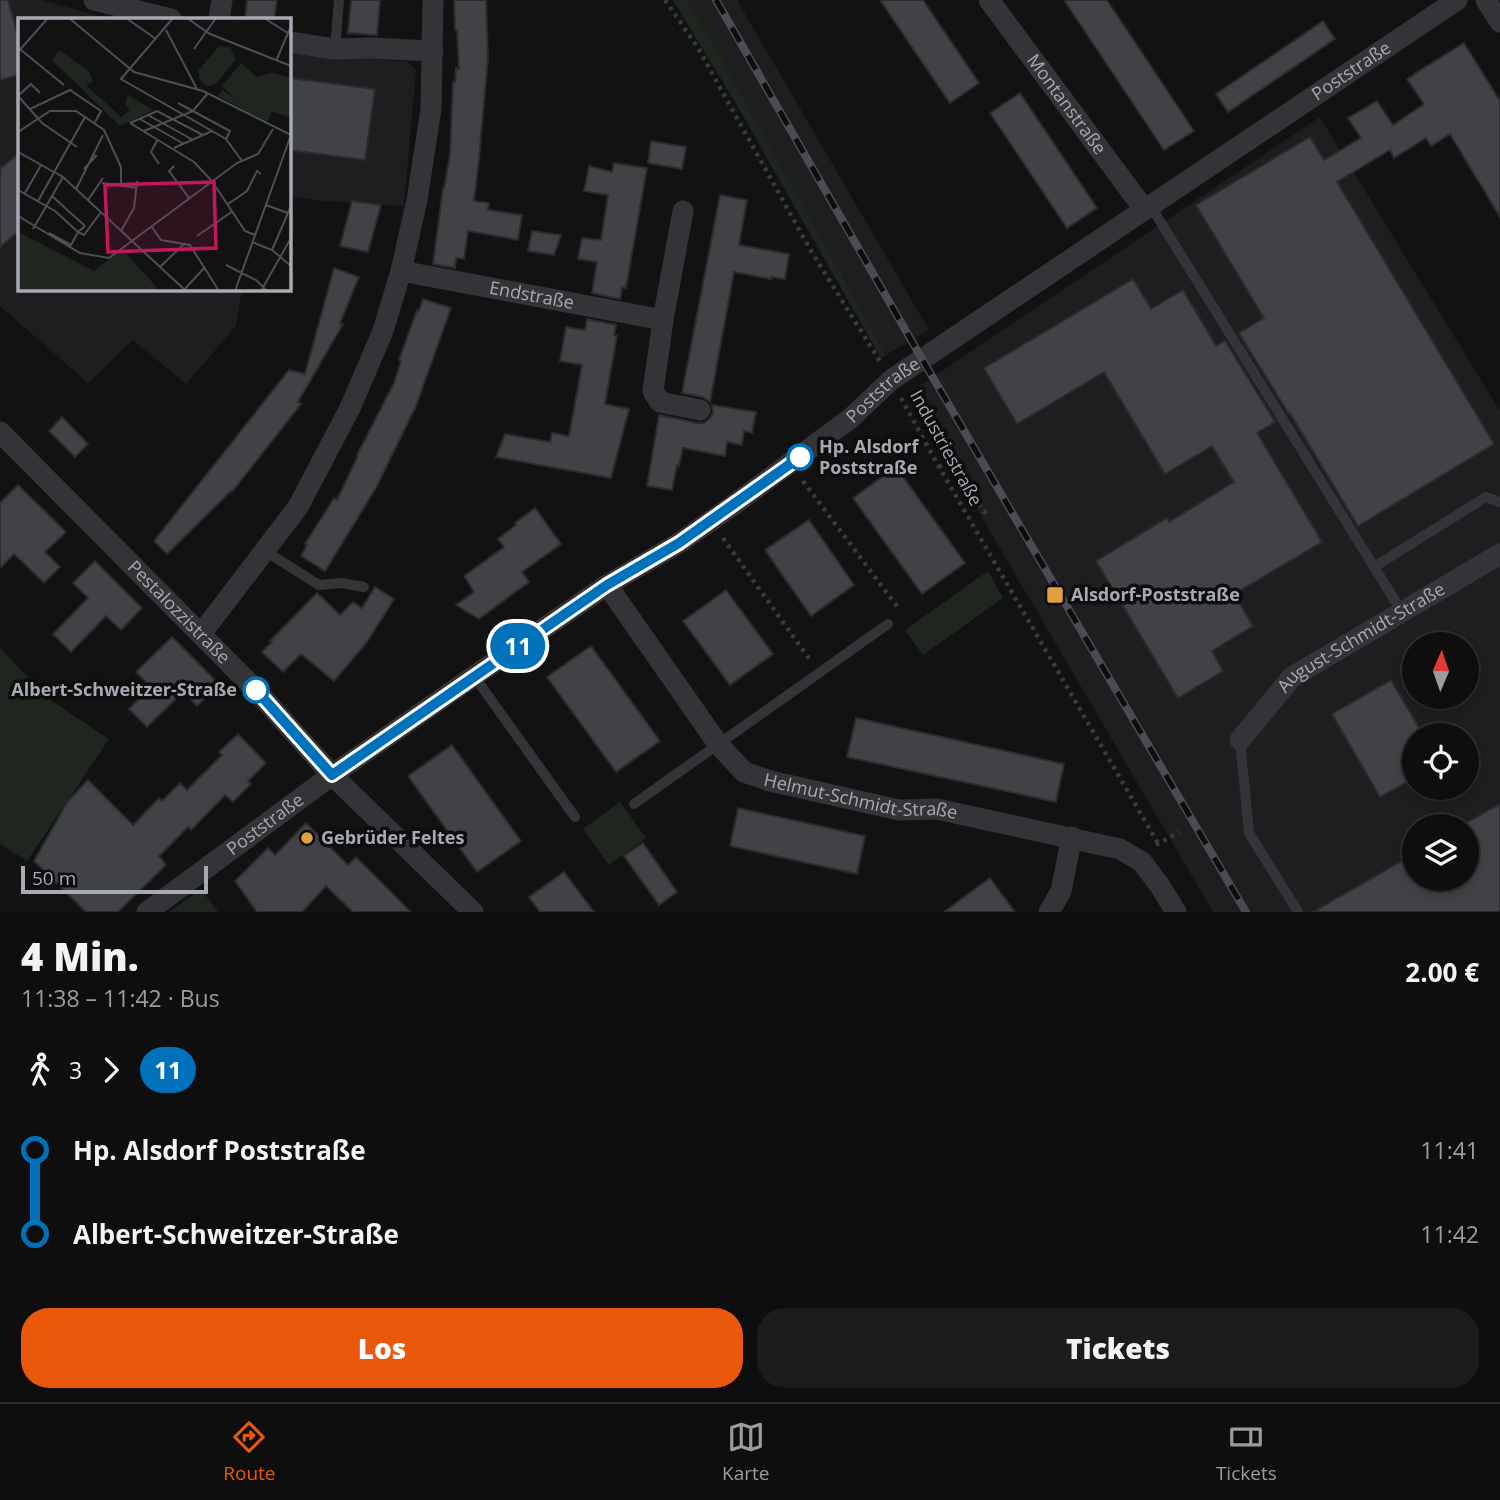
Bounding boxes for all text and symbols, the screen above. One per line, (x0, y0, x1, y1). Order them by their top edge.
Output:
inset map (18, 18, 290, 290)
street label: Poststraße (1307, 35, 1395, 105)
street label: Montanstraße (1022, 49, 1112, 159)
street label: Endstraße (488, 275, 576, 314)
street label: Poststraße (840, 351, 924, 428)
street label: Industriestraße (905, 385, 989, 510)
place label: Hp. Alsdorf Poststraße (819, 434, 920, 479)
marker: Hp. Alsdorf Poststraße (787, 444, 813, 470)
street label: Pestalozzistraße (123, 555, 236, 668)
street label: August-Schmidt-Straße (1271, 576, 1449, 697)
place label: Alsdorf-Poststraße (1071, 582, 1240, 606)
marker: Alsdorf-Poststraße (1045, 585, 1065, 605)
line badge: 11 (486, 623, 550, 669)
text: 11 (504, 629, 532, 662)
north arrow (1402, 632, 1479, 709)
map controls (1402, 632, 1479, 891)
place label: Albert-Schweitzer-Straße (11, 677, 237, 701)
marker: Albert-Schweitzer-Straße (243, 677, 269, 703)
button: locate (1402, 723, 1479, 800)
street label: Helmut-Schmidt-Straße (762, 767, 960, 824)
street label: Poststraße (221, 787, 308, 860)
button: layers (1402, 814, 1479, 891)
place label: Gebrüder Feltes (321, 825, 464, 849)
marker: Gebrüder Feltes (299, 830, 315, 846)
scale bar (21, 863, 208, 895)
text: 50 m (32, 865, 76, 891)
text: 4 Min. (21, 930, 139, 982)
text: 2.00 € (1405, 954, 1479, 990)
text: 11:38 – 11:42 · Bus (21, 982, 220, 1014)
icon: walk (21, 1051, 59, 1089)
icon: forward (92, 1051, 130, 1089)
text: 11 (154, 1053, 182, 1086)
text: 3 (69, 1054, 82, 1086)
text: Hp. Alsdorf Poststraße (73, 1132, 366, 1168)
text: 11:41 (1420, 1134, 1479, 1166)
text: Albert-Schweitzer-Straße (73, 1216, 399, 1252)
text: 11:42 (1420, 1218, 1479, 1250)
button: Los (21, 1308, 743, 1388)
button: Tickets (757, 1308, 1479, 1388)
tab: Route (223, 1418, 276, 1486)
tab: Karte (722, 1418, 769, 1486)
tab: Tickets (1216, 1418, 1277, 1486)

